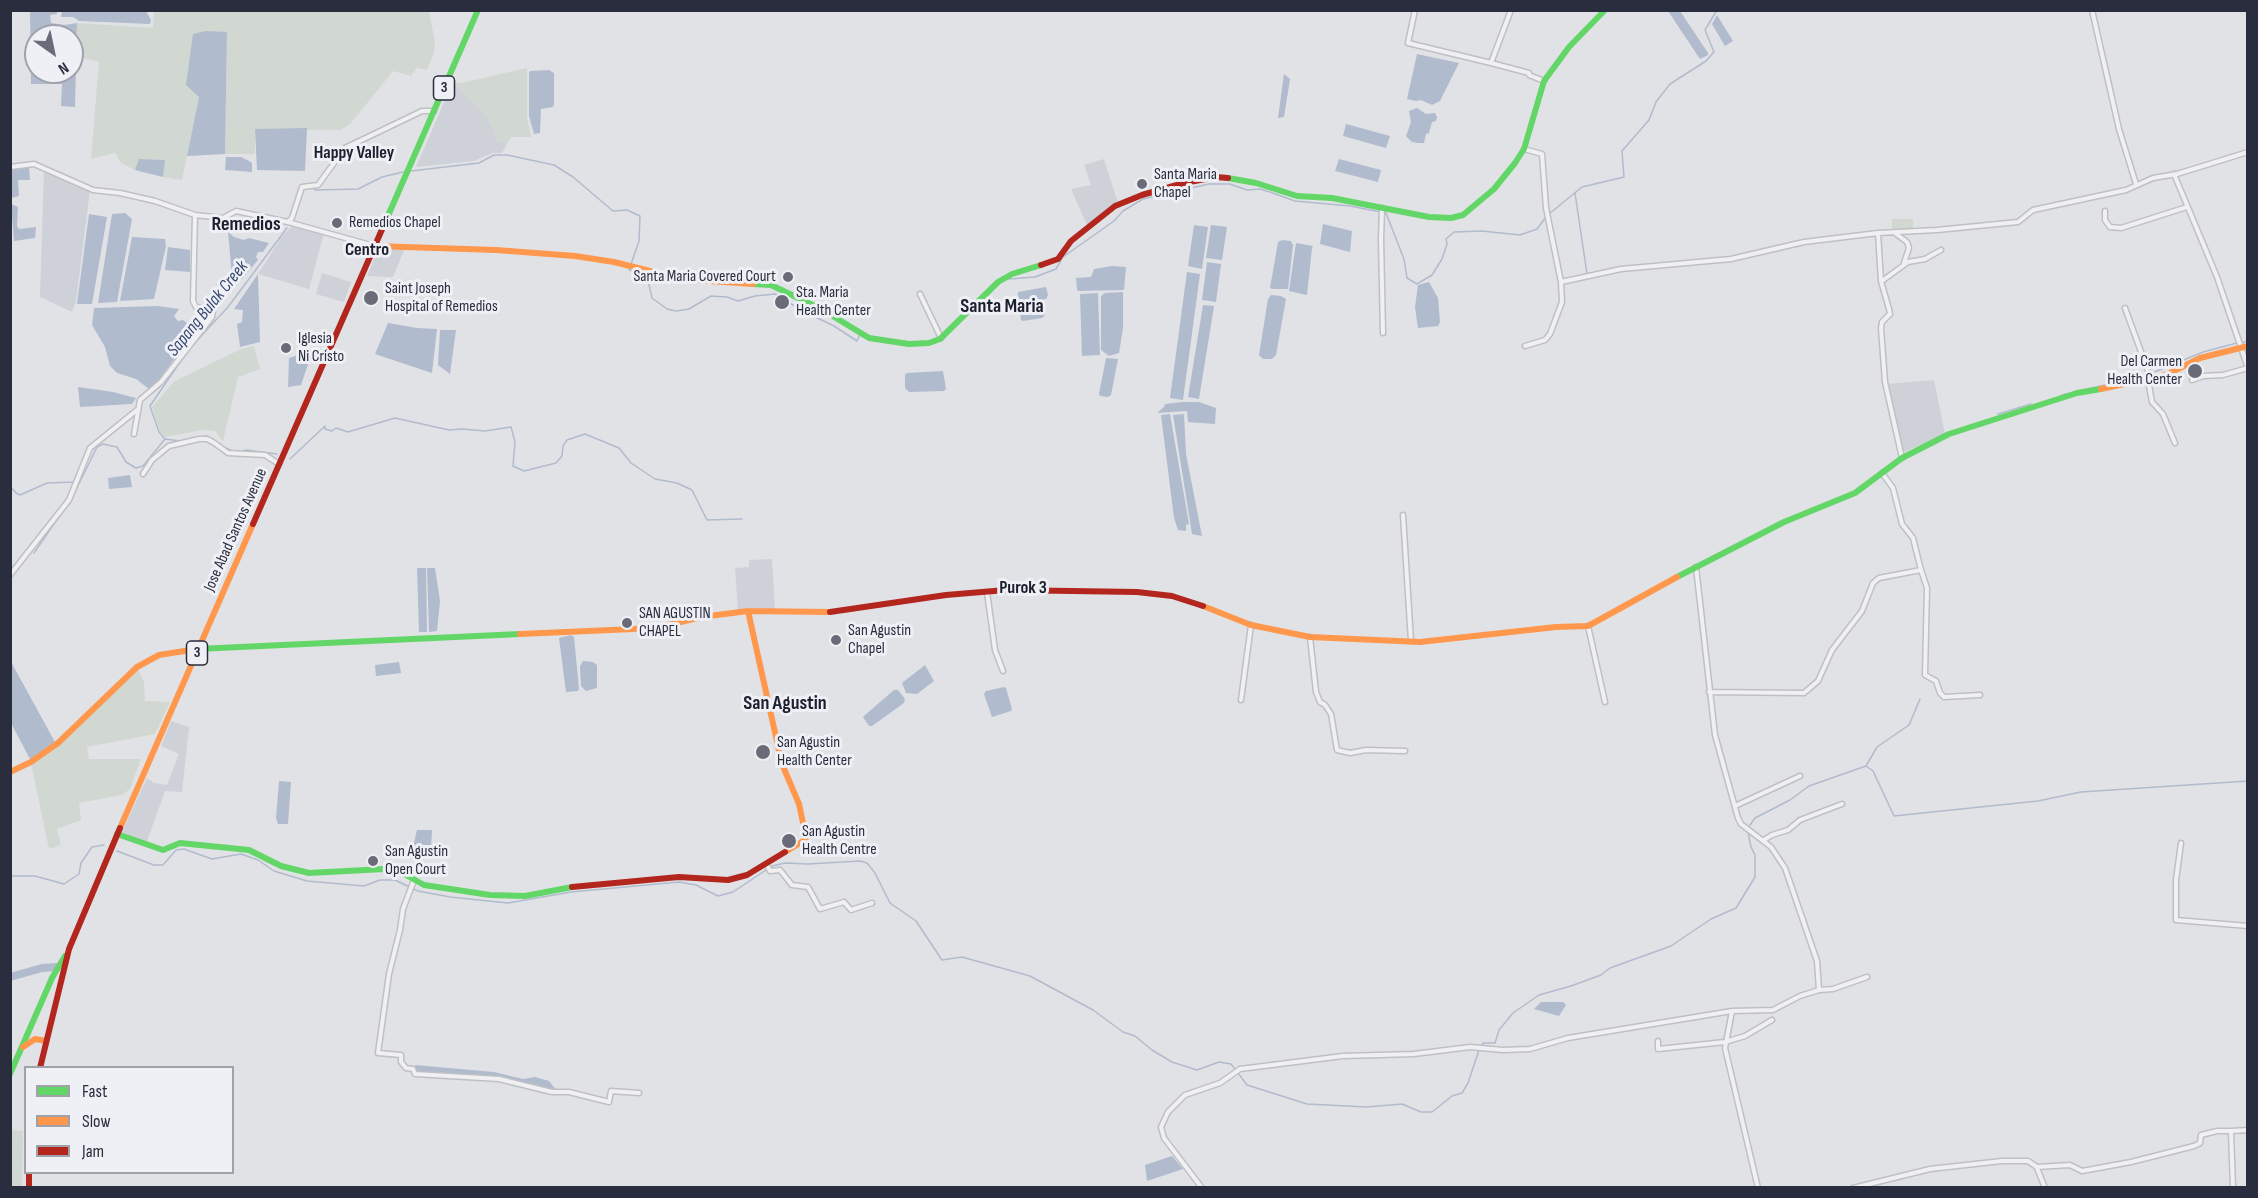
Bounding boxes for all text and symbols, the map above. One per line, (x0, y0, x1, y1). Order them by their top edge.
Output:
north arrow (24, 24, 84, 84)
text: N (54, 58, 72, 78)
road number: 3 (434, 76, 454, 100)
district label: Happy Valley (314, 142, 394, 164)
place label: Santa Maria Chapel (1154, 165, 1217, 203)
marker: Santa Maria Chapel (1135, 177, 1149, 191)
district label: Remedios (211, 213, 281, 237)
place label: Remedios Chapel (349, 213, 441, 233)
marker: Remedios Chapel (330, 216, 344, 230)
district label: Centro (345, 239, 389, 261)
water label: Sapang Bulak Creek (163, 257, 253, 361)
place label: Santa Maria Covered Court (633, 267, 776, 287)
marker: Santa Maria Covered Court (781, 270, 795, 284)
place label: Saint Joseph Hospital of Remedios (385, 279, 498, 317)
place label: Sta. Maria Health Center (796, 283, 871, 321)
marker: Saint Joseph Hospital of Remedios (362, 289, 380, 307)
marker: Sta. Maria Health Center (773, 293, 791, 311)
district label: Santa Maria (960, 295, 1044, 319)
place label: Iglesia Ni Cristo (298, 329, 344, 367)
marker: Iglesia Ni Cristo (279, 341, 293, 355)
place label: Del Carmen Health Center (2107, 352, 2182, 390)
marker: Del Carmen Health Center (2186, 362, 2204, 380)
street label: Jose Abad Santos Avenue (200, 466, 272, 594)
district label: Purok 3 (999, 577, 1047, 599)
place label: SAN AGUSTIN CHAPEL (639, 604, 711, 642)
marker: SAN AGUSTIN CHAPEL (620, 616, 634, 630)
place label: San Agustin Chapel (848, 621, 911, 659)
marker: San Agustin Chapel (829, 633, 843, 647)
road number: 3 (186, 641, 208, 665)
district label: San Agustin (743, 692, 827, 716)
place label: San Agustin Health Center (777, 733, 852, 771)
marker: San Agustin Health Center (754, 743, 772, 761)
place label: San Agustin Health Centre (802, 822, 877, 860)
marker: San Agustin Health Centre (780, 832, 798, 850)
place label: San Agustin Open Court (385, 842, 448, 880)
marker: San Agustin Open Court (366, 854, 380, 868)
legend (24, 1066, 234, 1174)
text: Fast (82, 1081, 107, 1102)
text: Slow (82, 1111, 111, 1132)
text: Jam (82, 1141, 104, 1162)

